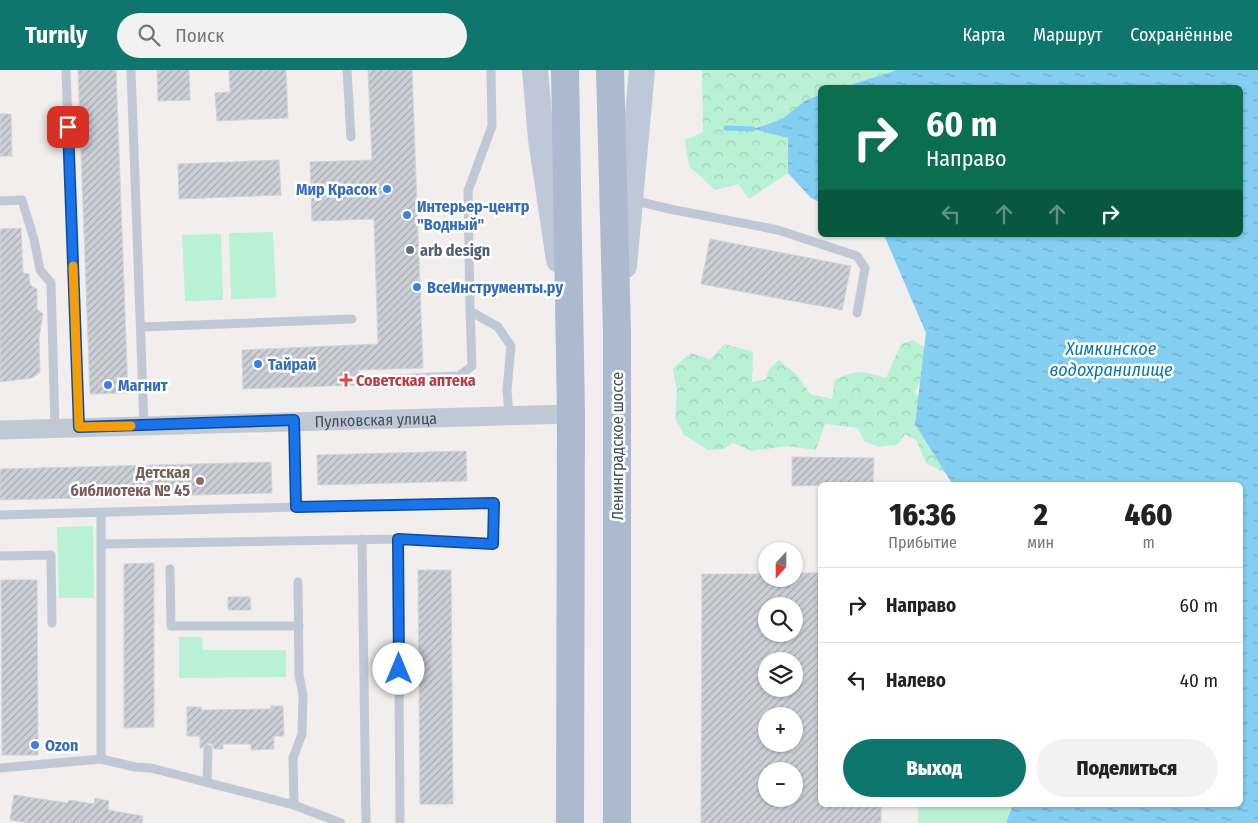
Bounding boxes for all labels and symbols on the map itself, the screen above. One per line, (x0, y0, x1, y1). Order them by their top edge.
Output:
pin (47, 106, 89, 148)
place label: Мир Красок (296, 180, 378, 199)
marker: Мир Красок (381, 183, 393, 195)
place label: Интерьер-центр "Водный" (417, 197, 530, 234)
marker: Интерьер-центр "Водный" (401, 209, 413, 221)
place label: arb design (420, 241, 490, 260)
marker: arb design (404, 244, 416, 256)
place label: ВсеИнструменты.ру (427, 278, 563, 297)
marker: ВсеИнструменты.ру (411, 281, 423, 293)
water label: Химкинское водохранилище (1050, 338, 1173, 381)
place label: Тайрай (268, 355, 317, 374)
marker: Тайрай (252, 358, 264, 370)
place label: Советская аптека (356, 371, 476, 390)
street label: Ленинградское шоссе (608, 372, 627, 520)
marker: Советская аптека (340, 374, 352, 386)
place label: Магнит (118, 376, 168, 395)
marker: Магнит (102, 379, 114, 391)
street label: Пулковская улица (314, 409, 437, 431)
place label: Детская библиотека № 45 (71, 463, 190, 500)
marker: Детская библиотека № 45 (194, 475, 206, 487)
north arrow (758, 542, 802, 588)
position arrow (372, 642, 424, 694)
place label: Ozon (45, 736, 78, 755)
marker: Ozon (29, 739, 41, 751)

